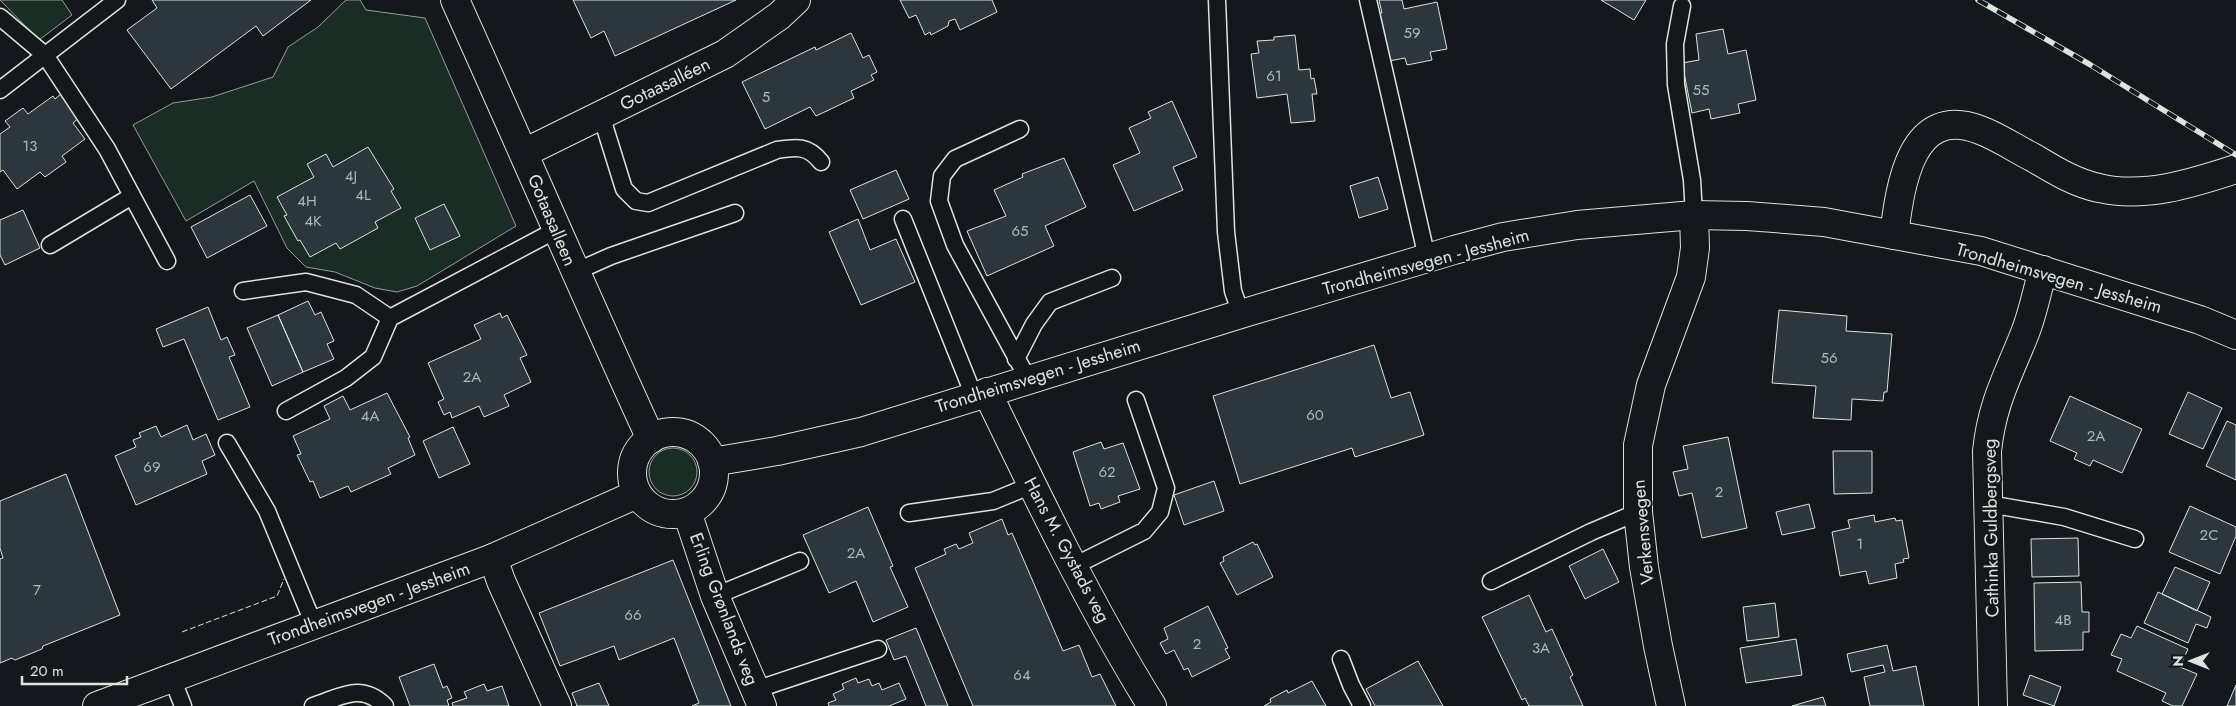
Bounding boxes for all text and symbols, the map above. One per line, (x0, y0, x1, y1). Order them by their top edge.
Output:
house number: 59 (1403, 22, 1421, 44)
street label: Gotaasalléen (615, 51, 715, 117)
house number: 61 (1266, 65, 1282, 87)
house number: 55 (1693, 79, 1709, 101)
house number: 5 (762, 86, 770, 108)
house number: 13 (23, 135, 37, 157)
house number: 4J (345, 165, 357, 187)
street label: Gotaasalleen (521, 170, 583, 270)
house number: 4L (355, 184, 371, 206)
house number: 4H (297, 190, 317, 212)
house number: 4K (304, 210, 322, 232)
house number: 65 (1011, 220, 1029, 242)
street label: Trondheimsvegen - Jessheim (1320, 222, 1532, 302)
street label: Trondheimsvegen - Jessheim (1953, 236, 2165, 320)
street label: Trondheimsvegen - Jessheim (932, 332, 1144, 420)
house number: 56 (1820, 347, 1838, 369)
house number: 2A (463, 366, 481, 388)
house number: 60 (1306, 404, 1324, 426)
house number: 4A (361, 405, 379, 427)
house number: 2A (2087, 425, 2105, 447)
street label: Cathinka Guldbergsveg (1976, 438, 2006, 618)
house number: 69 (143, 456, 161, 478)
house number: 62 (1098, 461, 1116, 483)
street label: Hans M. Gystads veg (1018, 473, 1116, 627)
street label: Verkensvegen (1625, 478, 1661, 586)
house number: 2 (1715, 481, 1723, 503)
house number: 2C (2200, 524, 2218, 546)
street label: Erling Grønlands veg (683, 529, 765, 689)
house number: 1 (1857, 533, 1863, 555)
house number: 2A (847, 542, 865, 564)
street label: Trondheimsvegen - Jessheim (264, 555, 474, 653)
house number: 7 (33, 579, 41, 601)
house number: 66 (624, 604, 642, 626)
house number: 4B (2054, 609, 2072, 631)
house number: 2 (1193, 633, 1201, 655)
north arrow (2166, 636, 2216, 686)
house number: 3A (1532, 637, 1550, 659)
scale bar (22, 654, 128, 686)
text: N (2168, 655, 2188, 667)
text: 20 m (30, 660, 64, 682)
house number: 64 (1013, 664, 1031, 686)

